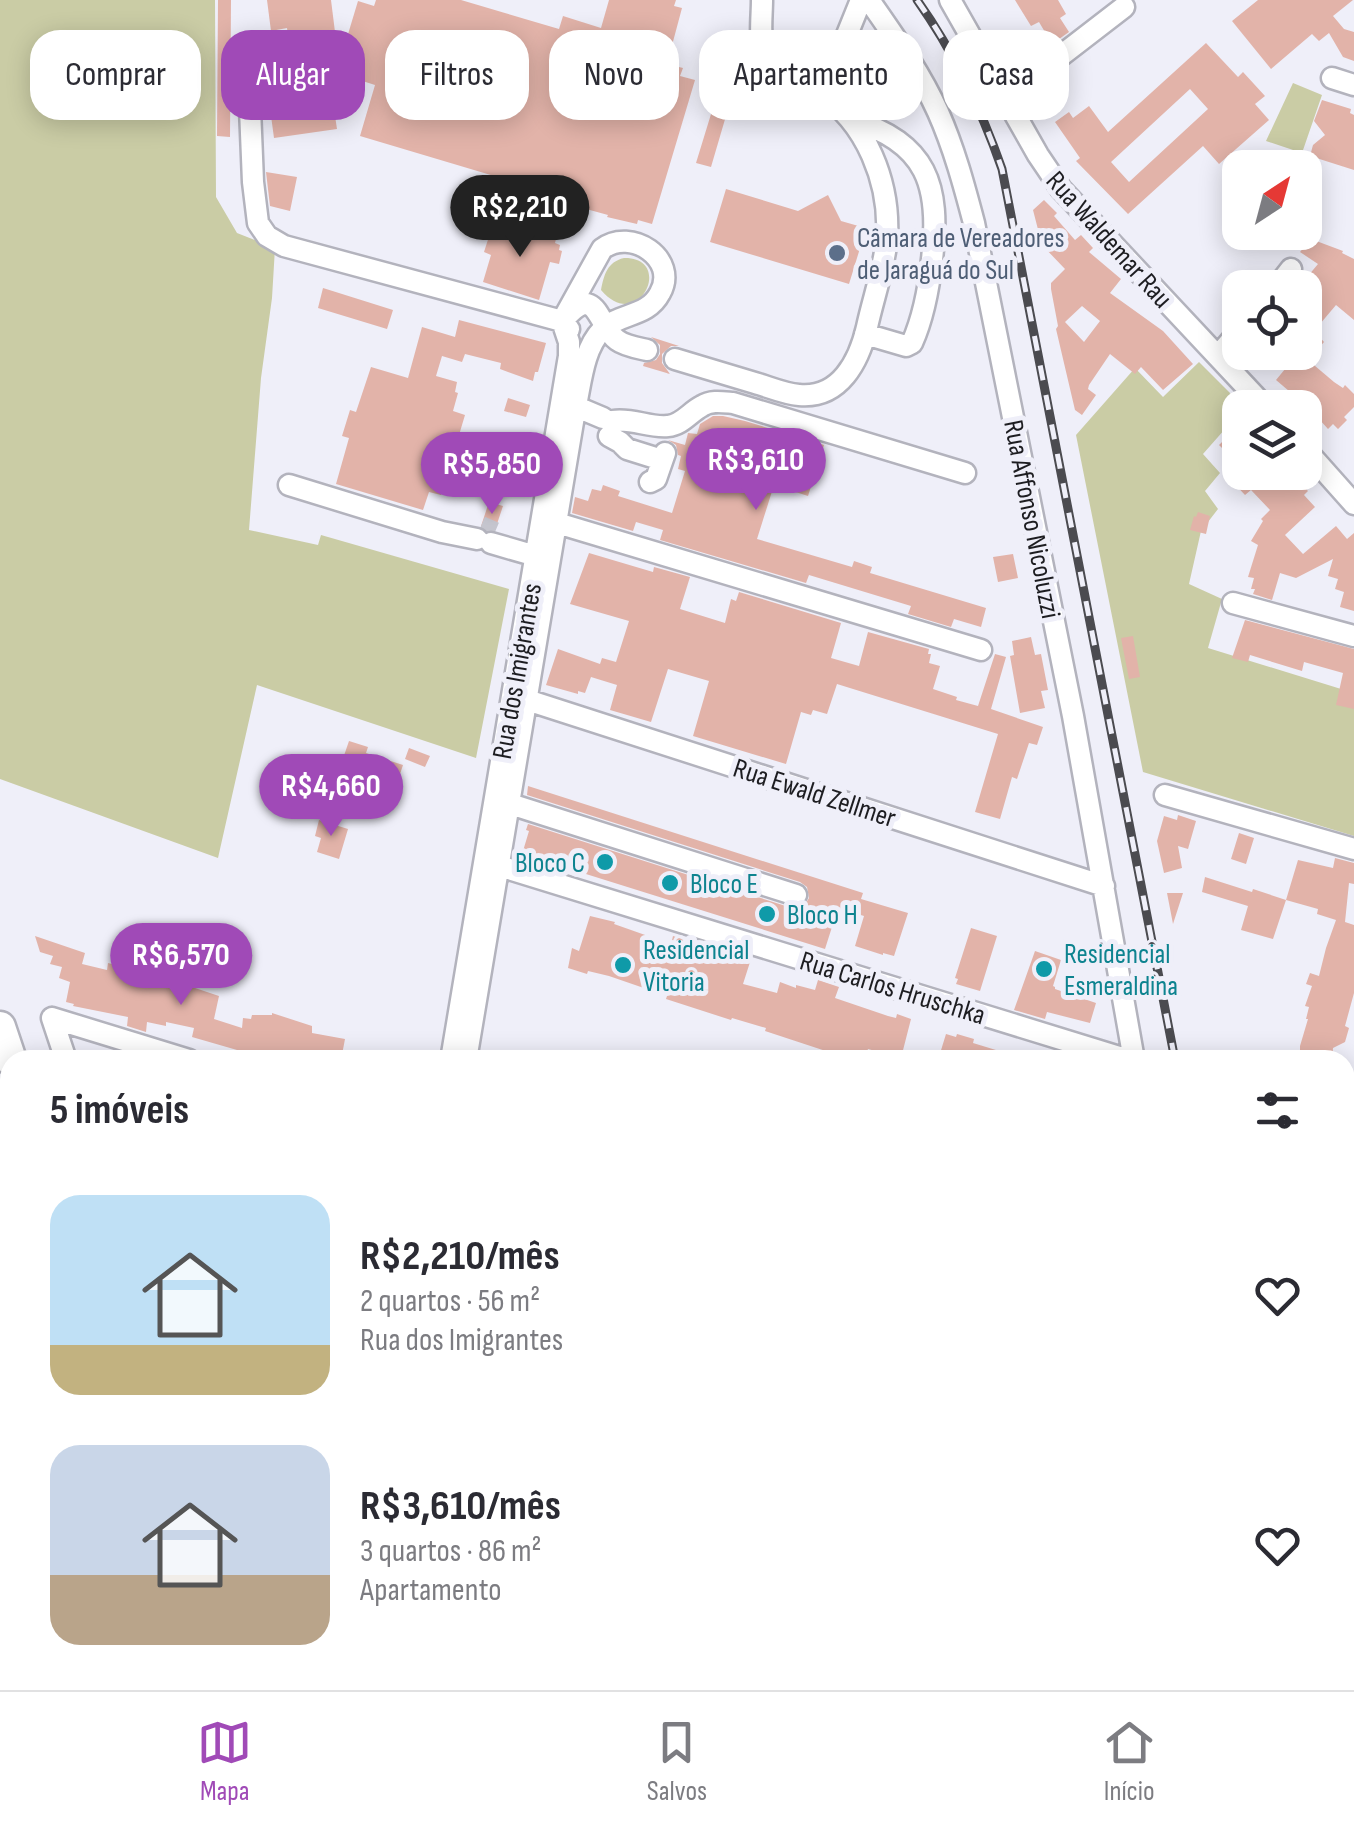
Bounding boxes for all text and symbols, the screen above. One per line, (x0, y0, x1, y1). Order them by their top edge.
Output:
chip: Comprar (30, 30, 201, 120)
chip: Alugar (221, 30, 365, 120)
chip: Filtros (385, 30, 529, 120)
chip: Novo (549, 30, 679, 120)
chip: Apartamento (699, 30, 923, 120)
chip: Casa (943, 30, 1069, 120)
north arrow (1222, 150, 1322, 250)
map controls (1222, 150, 1322, 490)
street label: Rua Waldemar Rau (1039, 165, 1179, 315)
pin: R$2,210 (428, 175, 612, 260)
text: R$2,210 (472, 188, 568, 227)
place label: Câmara de Vereadores de Jaraguá do Sul (857, 222, 1065, 287)
marker: Câmara de Vereadores de Jaraguá do Sul (826, 242, 848, 264)
button: locate (1222, 270, 1322, 370)
button: layers (1222, 390, 1322, 490)
street label: Rua Affonso Nicoluzzi (996, 417, 1067, 621)
pin: R$3,610 (664, 428, 848, 513)
pin: R$5,850 (400, 432, 584, 517)
text: R$3,610 (708, 441, 804, 480)
text: R$5,850 (443, 445, 541, 484)
street label: Rua dos Imigrantes (486, 581, 549, 762)
street label: Rua Ewald Zellmer (729, 752, 900, 835)
pin: R$4,660 (239, 754, 423, 839)
text: R$4,660 (281, 767, 381, 806)
place label: Bloco C (515, 847, 585, 880)
marker: Bloco C (594, 851, 616, 873)
place label: Bloco E (690, 868, 758, 901)
marker: Bloco E (659, 872, 681, 894)
place label: Bloco H (787, 899, 858, 932)
marker: Bloco H (756, 903, 778, 925)
pin: R$6,570 (89, 923, 273, 1008)
place label: Residencial Vitoria (643, 934, 749, 999)
text: R$6,570 (132, 936, 230, 975)
place label: Residencial Esmeraldina (1064, 938, 1178, 1003)
street label: Rua Carlos Hruschka (796, 945, 989, 1032)
marker: Residencial Vitoria (612, 954, 634, 976)
marker: Residencial Esmeraldina (1033, 958, 1055, 980)
icon: filters (1250, 1083, 1305, 1138)
text: 5 imóveis (50, 1085, 189, 1136)
text: R$2,210/mês (360, 1231, 560, 1282)
icon: home (130, 1235, 250, 1355)
icon: heart (1250, 1268, 1305, 1323)
text: 2 quartos · 56 m² (360, 1282, 540, 1321)
text: Rua dos Imigrantes (360, 1321, 563, 1360)
text: R$3,610/mês (360, 1481, 561, 1532)
icon: home (130, 1485, 250, 1605)
icon: heart (1250, 1518, 1305, 1573)
text: 3 quartos · 86 m² (360, 1532, 542, 1571)
text: Apartamento (360, 1571, 501, 1610)
tab: Mapa (197, 1715, 252, 1808)
tab: Salvos (647, 1715, 707, 1808)
tab: Início (1102, 1715, 1157, 1808)

